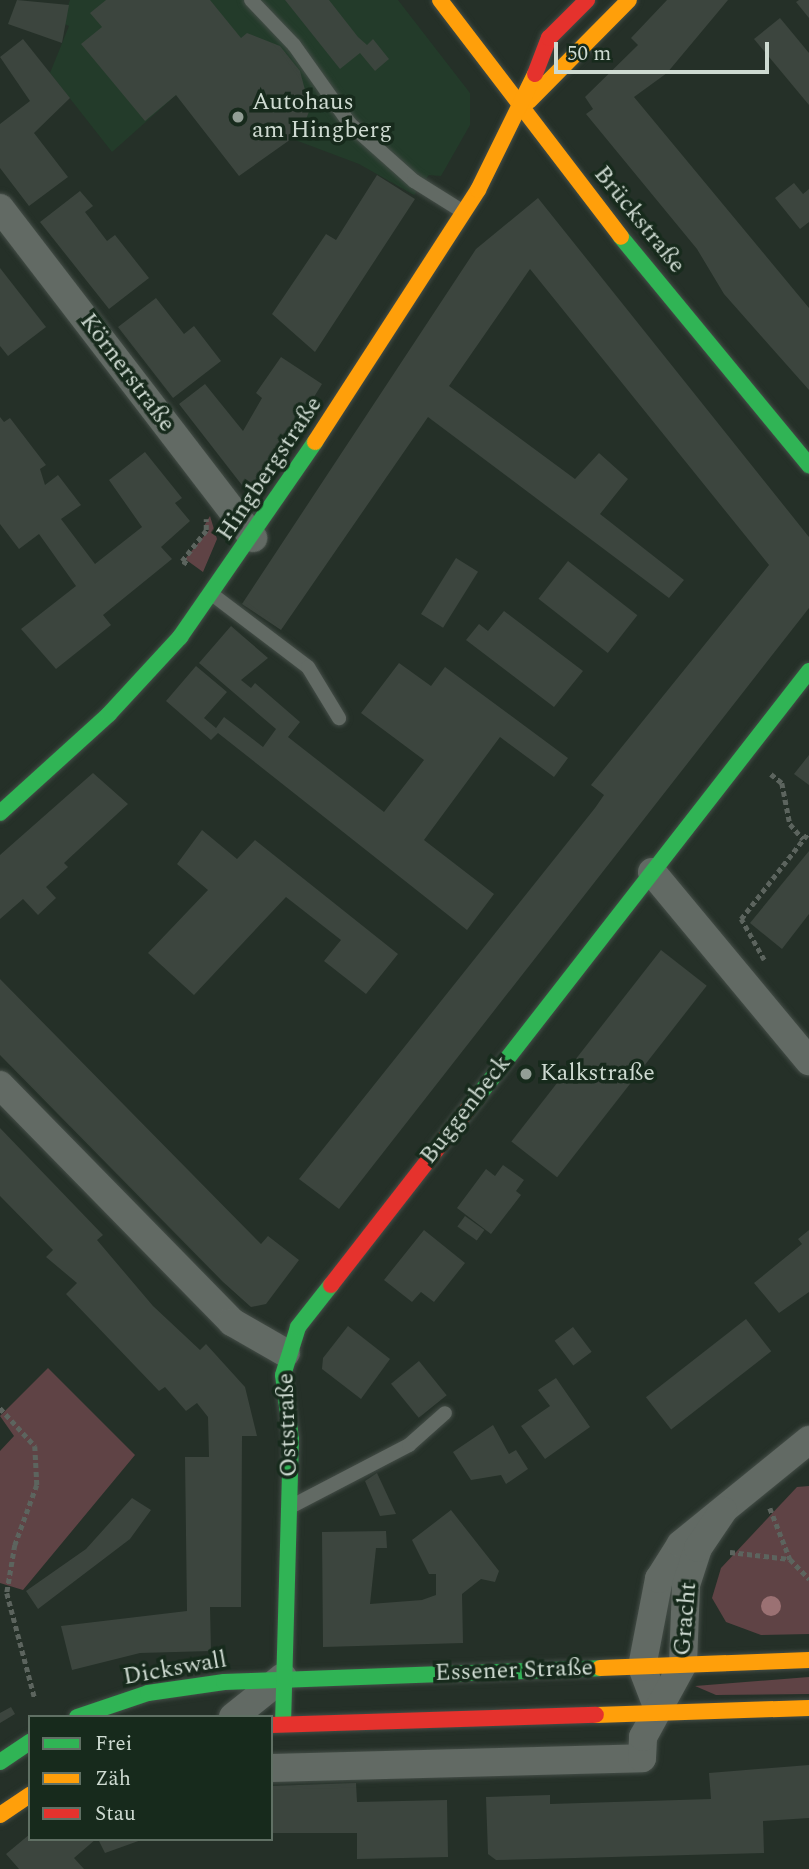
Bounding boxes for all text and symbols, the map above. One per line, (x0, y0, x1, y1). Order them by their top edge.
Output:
scale bar (557, 28, 772, 72)
text: 50 m (567, 38, 611, 70)
place label: Autohaus am Hingberg (252, 89, 392, 145)
marker: Autohaus am Hingberg (230, 109, 246, 125)
street label: Brückstraße (587, 161, 691, 279)
street label: Körnerstraße (73, 308, 181, 438)
street label: Hingbergstraße (211, 391, 329, 547)
street label: Buggenbeck (415, 1050, 517, 1170)
place label: Kalkstraße (540, 1060, 655, 1088)
marker: Kalkstraße (518, 1066, 534, 1082)
street label: Oststraße (272, 1372, 304, 1478)
street label: Gracht (668, 1581, 704, 1657)
street label: Dickswall (121, 1646, 229, 1692)
street label: Essener Straße (434, 1654, 594, 1688)
legend (28, 1715, 273, 1841)
text: Frei (95, 1728, 132, 1760)
text: Zäh (95, 1763, 131, 1795)
text: Stau (95, 1798, 136, 1830)

